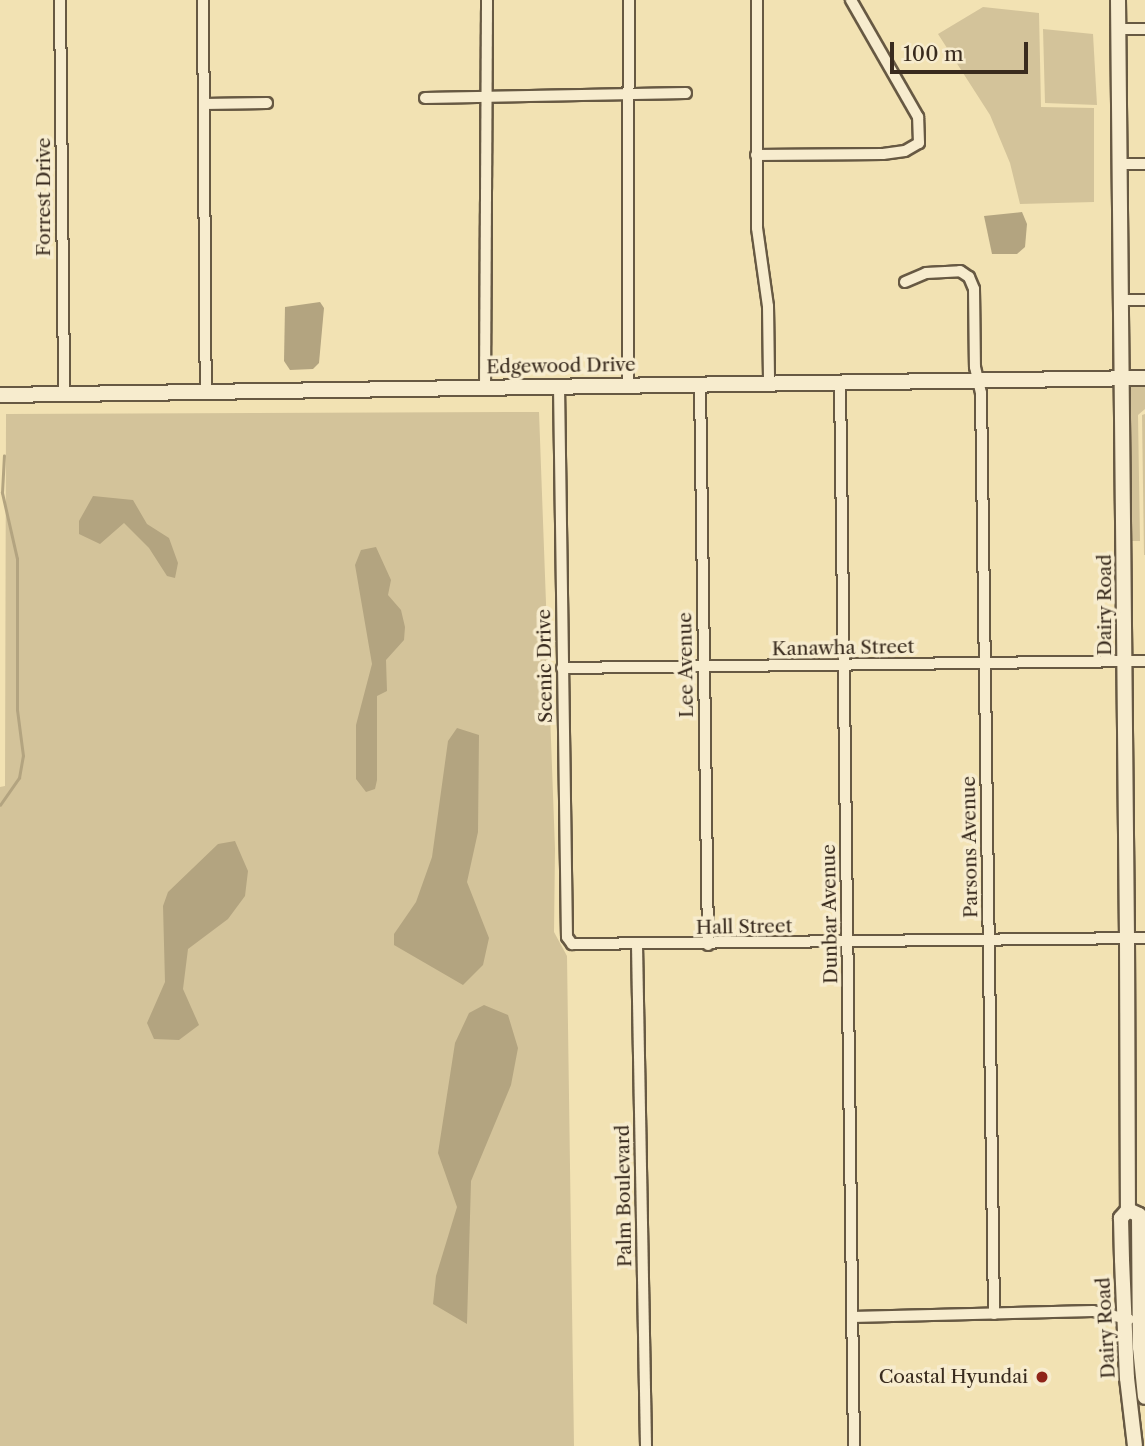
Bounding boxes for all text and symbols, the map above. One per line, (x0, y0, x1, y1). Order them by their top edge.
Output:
scale bar (893, 28, 1031, 72)
text: 100 m (903, 41, 964, 66)
street label: Forrest Drive (33, 138, 55, 256)
street label: Edgewood Drive (486, 353, 636, 379)
street label: Dairy Road (1094, 554, 1116, 656)
street label: Scenic Drive (533, 609, 557, 723)
street label: Lee Avenue (674, 612, 698, 718)
street label: Kanawha Street (771, 635, 915, 661)
street label: Parsons Avenue (957, 775, 983, 919)
street label: Dunbar Avenue (817, 843, 843, 985)
street label: Hall Street (696, 915, 792, 939)
street label: Palm Boulevard (611, 1125, 637, 1267)
street label: Dairy Road (1092, 1277, 1120, 1379)
place label: Coastal Hyundai (879, 1366, 1028, 1388)
marker: Coastal Hyundai (1034, 1369, 1050, 1385)

